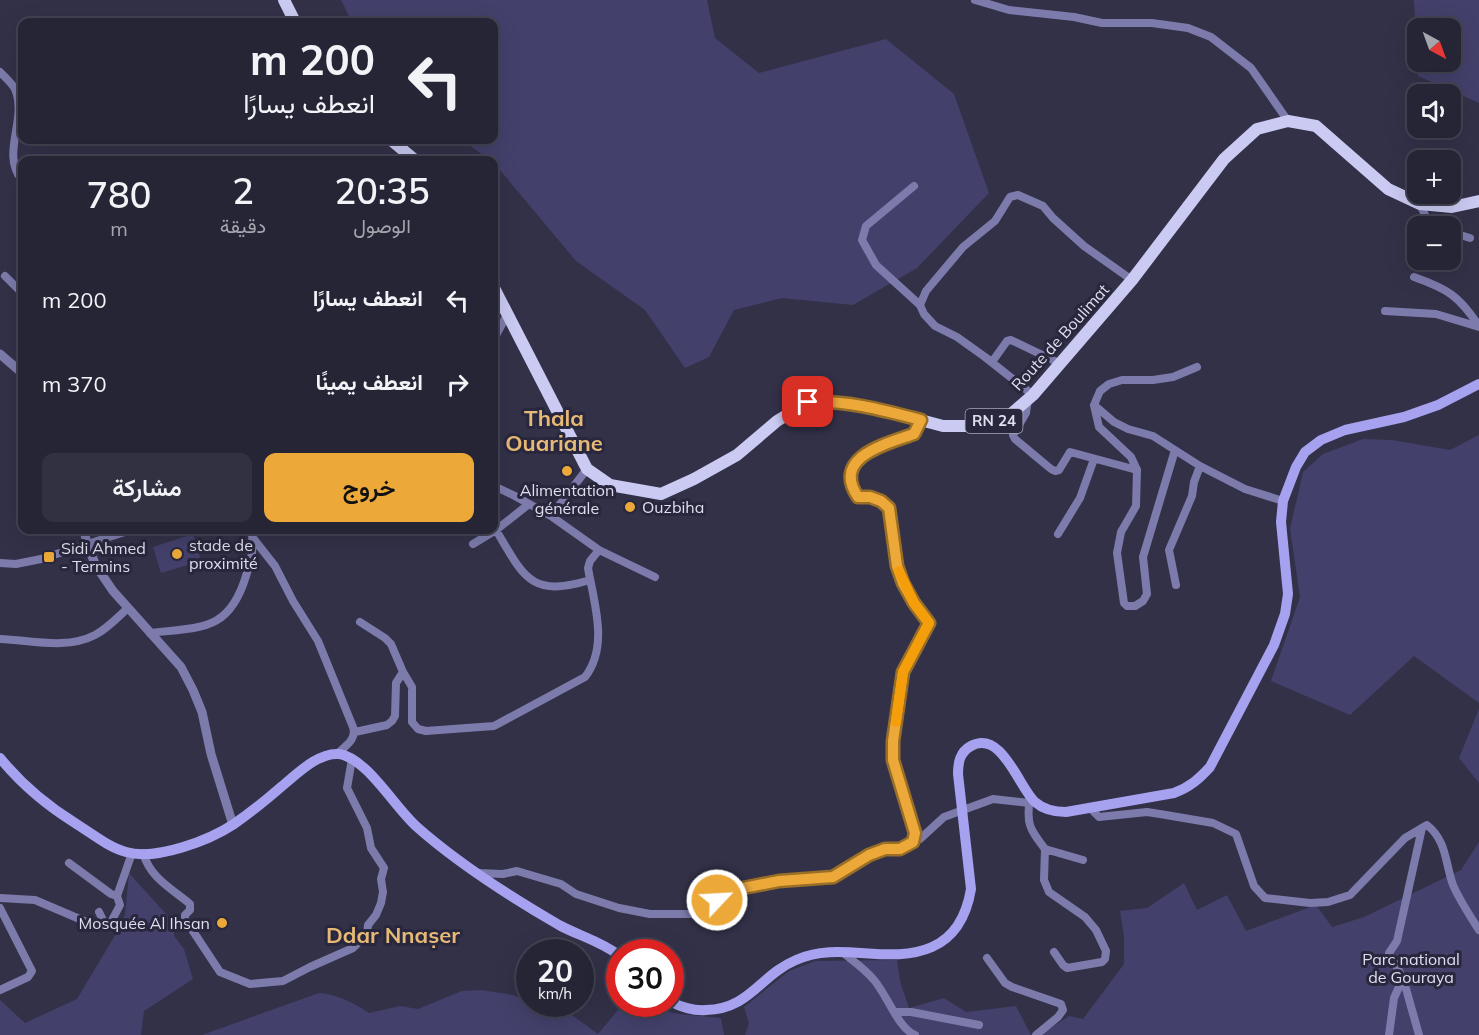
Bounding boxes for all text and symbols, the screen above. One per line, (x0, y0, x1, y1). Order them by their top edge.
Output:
north arrow (1407, 18, 1461, 72)
map controls (1407, 18, 1461, 270)
text: 200 m (250, 33, 375, 86)
icon: left (396, 42, 474, 120)
button: sound (1407, 84, 1461, 138)
text: انعطف يسارًا (243, 86, 375, 120)
button: + (1407, 150, 1461, 204)
text: 2 (232, 168, 254, 213)
text: 20:35 (335, 168, 430, 213)
text: 780 (87, 172, 151, 217)
text: دقيقة (220, 213, 266, 238)
text: الوصول (353, 213, 411, 238)
text: m (110, 216, 128, 241)
button: − (1407, 216, 1461, 270)
street label: Route de Boulimat (1007, 279, 1113, 394)
text: انعطف يسارًا (313, 284, 423, 312)
icon: left (441, 284, 474, 317)
text: 200 m (42, 286, 107, 314)
text: انعطف يمينًا (316, 368, 423, 396)
icon: right (441, 368, 474, 401)
text: 370 m (42, 370, 107, 398)
pin (782, 376, 833, 427)
icon: arrive (791, 385, 824, 418)
district label: Thala Ouariane (505, 404, 603, 457)
road number: RN 24 (966, 409, 1022, 433)
button: مشاركة (42, 453, 252, 522)
button: خروج (264, 453, 474, 522)
marker: Alimentation générale (560, 464, 574, 478)
place label: Alimentation générale (520, 480, 614, 518)
place label: Ouzbiha (642, 497, 704, 517)
marker: Ouzbiha (623, 500, 637, 514)
place label: stade de proximité (189, 535, 258, 573)
place label: Sidi Ahmed - Termins (61, 538, 146, 576)
marker: stade de proximité (170, 547, 184, 561)
marker: Sidi Ahmed - Termins (42, 550, 56, 564)
position arrow (685, 868, 749, 932)
place label: Mosquée Al Ihsan (79, 913, 210, 933)
marker: Mosquée Al Ihsan (215, 916, 229, 930)
district label: Ddar Nnaṣer (326, 921, 460, 949)
speed limit sign: 30 (606, 939, 684, 1017)
park label: Parc national de Gouraya (1362, 949, 1460, 987)
text: 20 (537, 952, 573, 990)
text: km/h (538, 984, 572, 1003)

